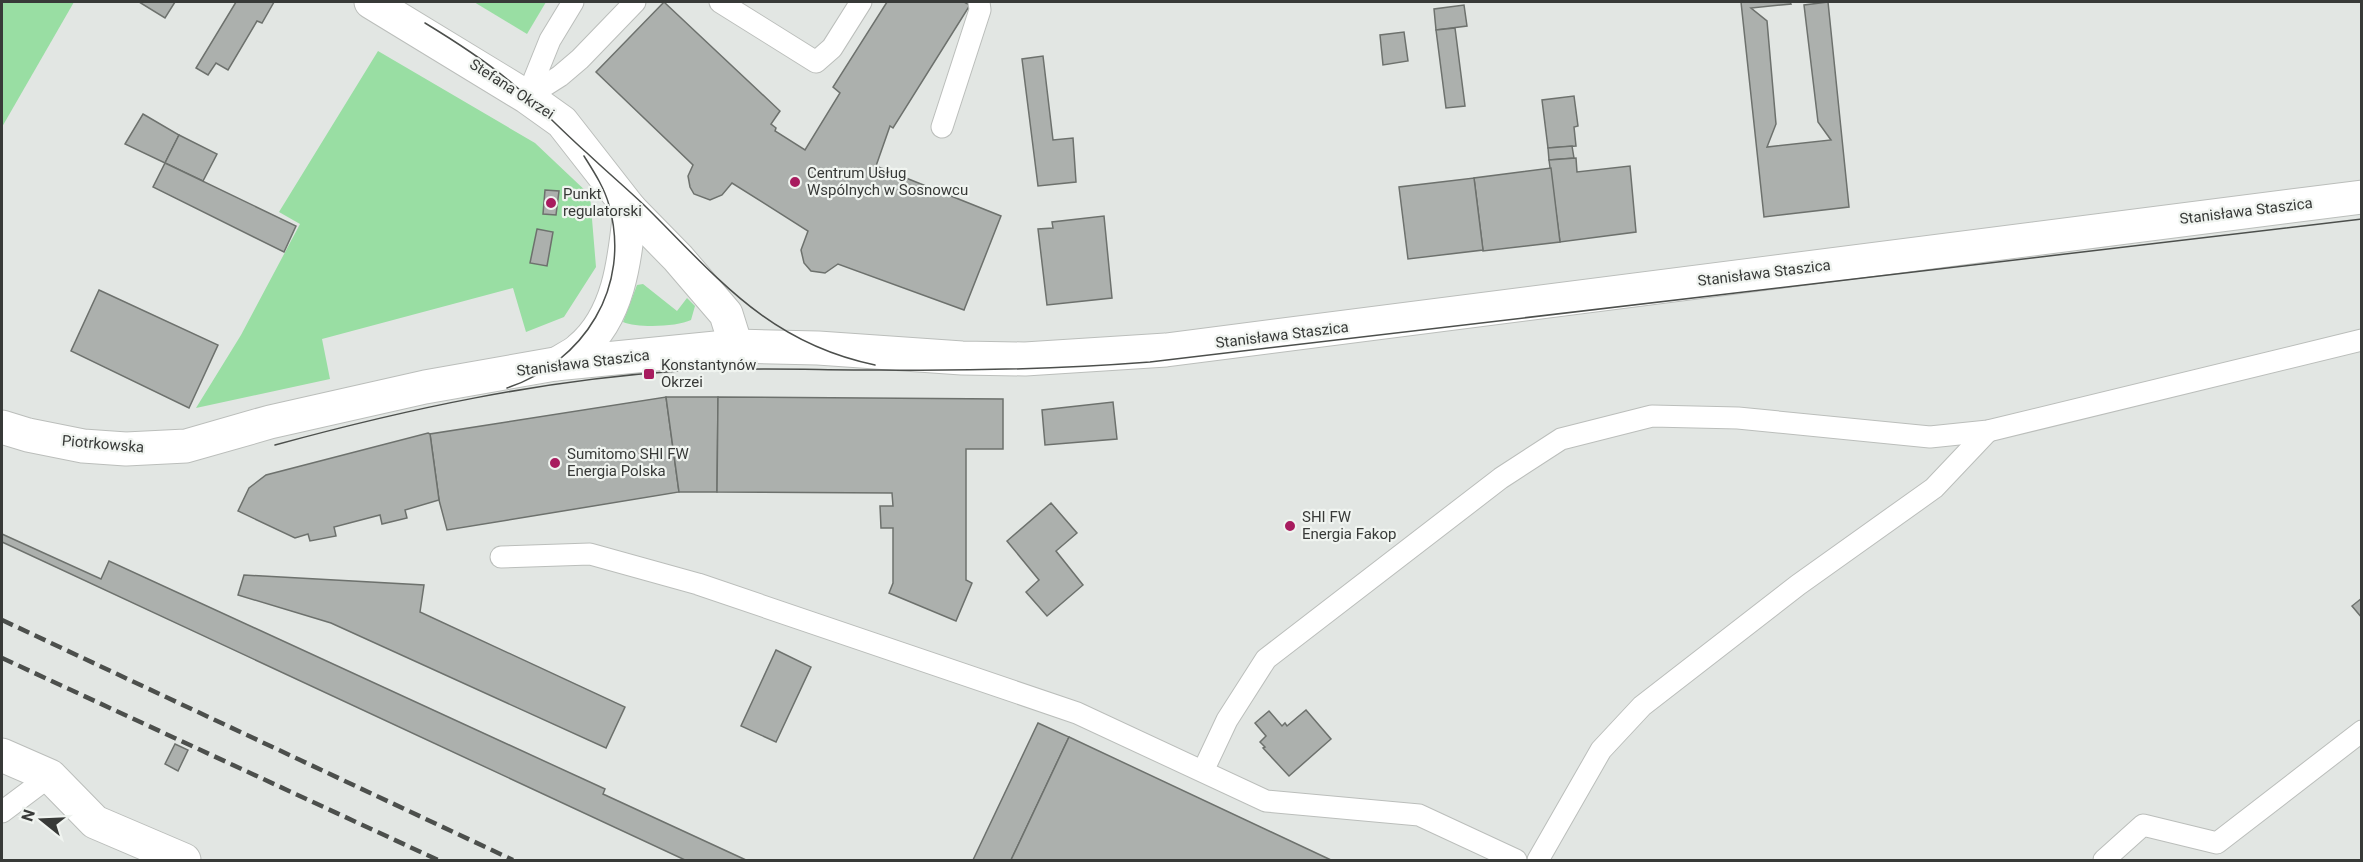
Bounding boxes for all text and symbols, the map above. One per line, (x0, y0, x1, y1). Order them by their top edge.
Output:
street label: Stefana Okrzei (466, 55, 558, 123)
place label: Centrum Usług Wspólnych w Sosnowcu (807, 164, 968, 199)
marker: Centrum Usług Wspólnych w Sosnowcu (788, 175, 802, 189)
place label: Punkt regulatorski (563, 185, 642, 220)
street label: Stanisława Staszica (2178, 194, 2314, 228)
marker: Punkt regulatorski (544, 196, 558, 210)
street label: Stanisława Staszica (1696, 256, 1832, 290)
street label: Stanisława Staszica (1214, 318, 1350, 352)
street label: Stanisława Staszica (515, 346, 651, 380)
place label: Konstantynów Okrzei (661, 356, 756, 391)
marker: Konstantynów Okrzei (642, 367, 656, 381)
street label: Piotrkowska (61, 431, 145, 457)
place label: Sumitomo SHI FW Energia Polska (567, 445, 689, 480)
marker: Sumitomo SHI FW Energia Polska (548, 456, 562, 470)
place label: SHI FW Energia Fakop (1302, 508, 1396, 543)
marker: SHI FW Energia Fakop (1283, 519, 1297, 533)
north arrow (12, 790, 72, 850)
text: N (17, 807, 39, 824)

